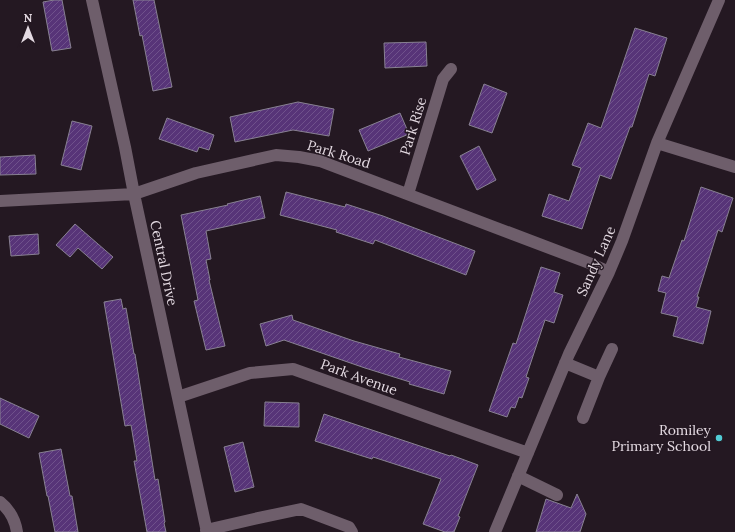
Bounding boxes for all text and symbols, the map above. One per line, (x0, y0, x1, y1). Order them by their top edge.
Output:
north arrow (8, 8, 48, 48)
text: N (24, 11, 33, 25)
street label: Park Rise (396, 94, 430, 157)
street label: Park Road (305, 136, 373, 172)
street label: Central Drive (146, 219, 182, 308)
street label: Sandy Lane (573, 223, 620, 299)
street label: Park Avenue (318, 355, 400, 399)
place label: Romiley Primary School (611, 421, 712, 455)
marker: Romiley Primary School (714, 433, 724, 443)

